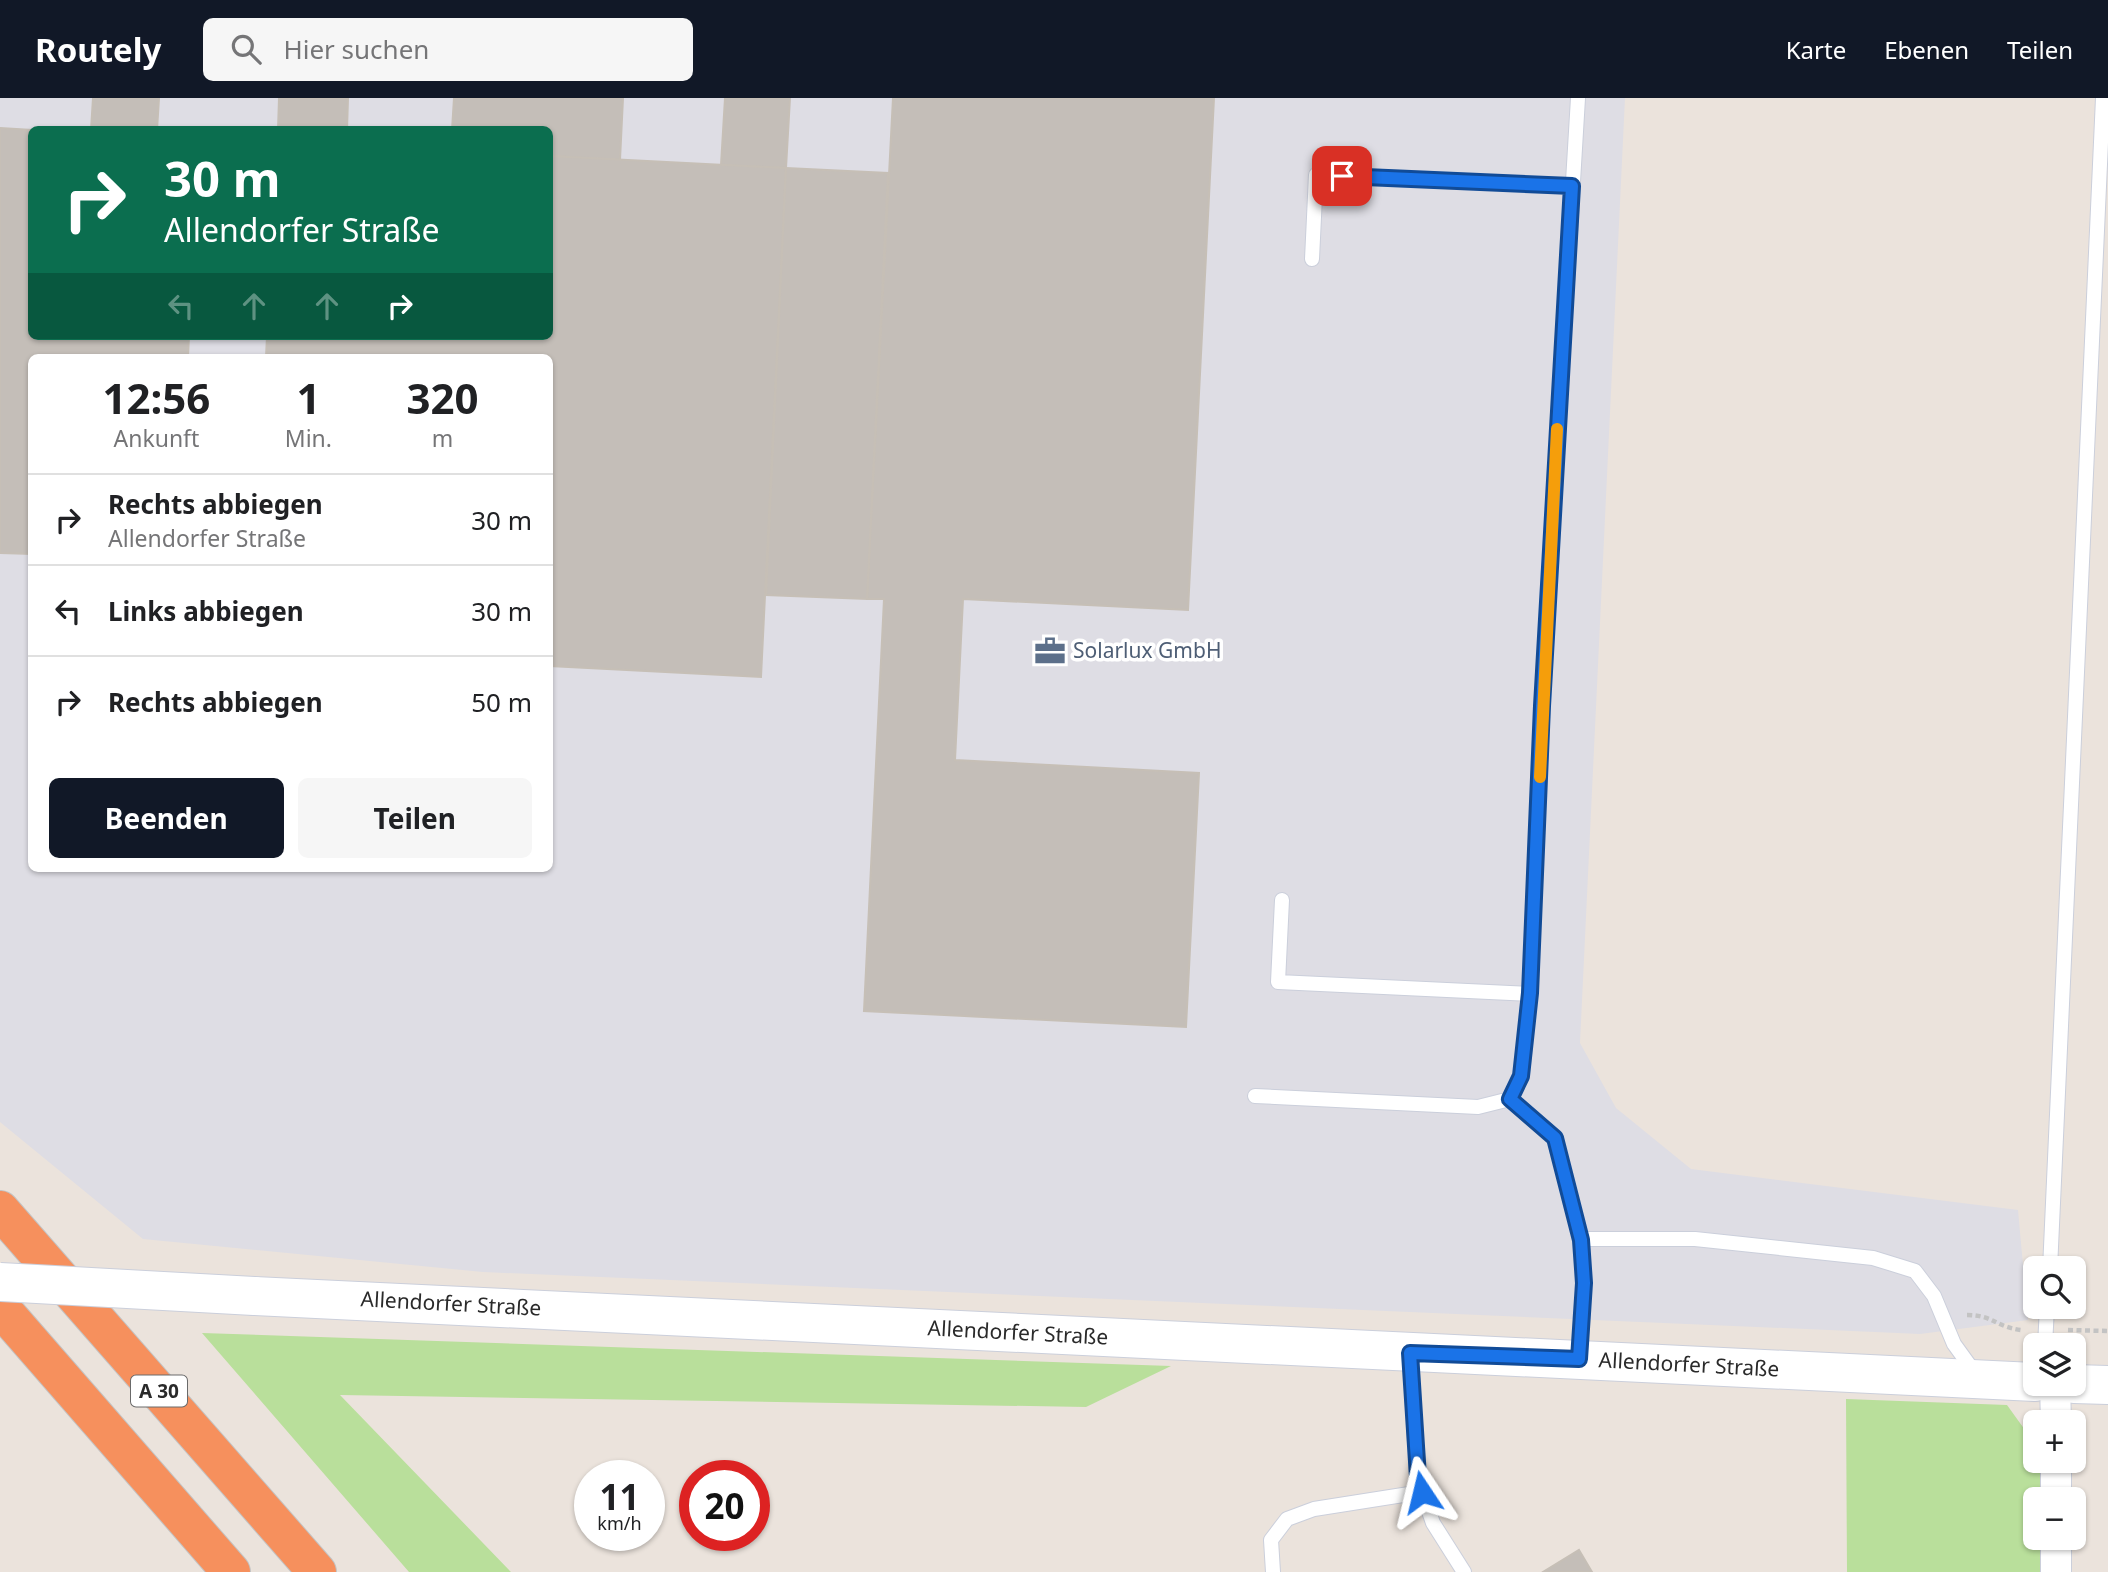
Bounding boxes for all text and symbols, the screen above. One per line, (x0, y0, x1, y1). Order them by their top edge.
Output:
search box (203, 18, 693, 81)
text: Routely (35, 27, 161, 72)
icon: search (227, 30, 265, 68)
text: Hier suchen (283, 31, 429, 67)
text: Karte (1786, 33, 1846, 66)
text: Ebenen (1884, 33, 1969, 66)
text: Teilen (2007, 33, 2073, 66)
text: 30 m (164, 145, 281, 211)
pin (1312, 146, 1372, 206)
icon: right (49, 154, 140, 245)
icon: arrive (1323, 157, 1361, 195)
text: Allendorfer Straße (164, 208, 440, 251)
icon: left (162, 287, 200, 325)
icon: ahead (235, 287, 273, 325)
icon: ahead (308, 287, 346, 325)
icon: right (381, 287, 419, 325)
text: 12:56 (102, 369, 210, 426)
text: 1 (296, 369, 320, 426)
text: 320 (406, 369, 479, 426)
text: Ankunft (113, 422, 199, 454)
text: Min. (285, 422, 332, 454)
text: m (432, 422, 453, 454)
text: Rechts abbiegen (108, 486, 323, 522)
icon: right (49, 501, 87, 539)
text: 30 m (471, 502, 532, 538)
text: Allendorfer Straße (108, 522, 306, 554)
icon: left (49, 592, 87, 630)
text: Links abbiegen (108, 593, 304, 629)
text: 30 m (471, 593, 532, 629)
office icon: Solarlux GmbH (1033, 634, 1067, 668)
place label: Solarlux GmbH (1073, 636, 1221, 664)
icon: right (49, 683, 87, 721)
text: Rechts abbiegen (108, 684, 323, 720)
text: 50 m (471, 684, 532, 720)
button: Beenden (49, 778, 284, 858)
button: Teilen (298, 778, 532, 858)
map controls (2023, 1256, 2086, 1550)
button: search (2023, 1256, 2086, 1319)
street label: Allendorfer Straße (360, 1284, 542, 1322)
street label: Allendorfer Straße (927, 1313, 1109, 1351)
button: layers (2023, 1333, 2086, 1396)
street label: Allendorfer Straße (1598, 1345, 1780, 1383)
road number: A 30 (131, 1376, 187, 1406)
button: + (2023, 1410, 2086, 1473)
position arrow (1385, 1455, 1459, 1529)
speed limit sign: 20 (679, 1460, 770, 1551)
text: 11 (599, 1473, 640, 1520)
button: − (2023, 1487, 2086, 1550)
text: km/h (597, 1511, 642, 1535)

